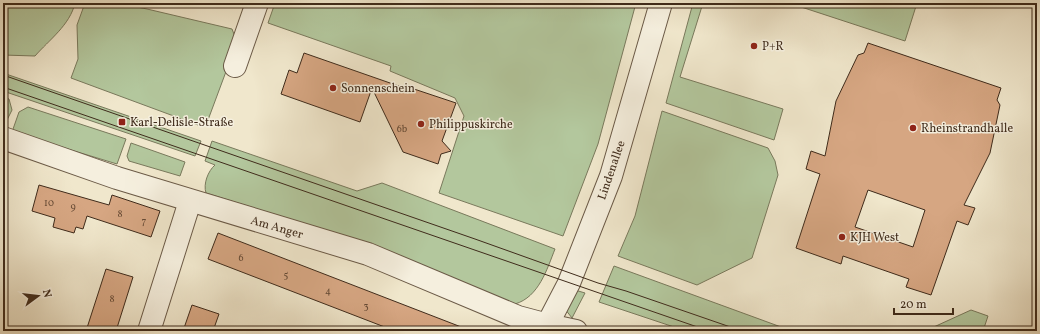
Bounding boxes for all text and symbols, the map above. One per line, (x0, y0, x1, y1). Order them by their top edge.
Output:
place label: P+R (762, 39, 784, 55)
marker: P+R (749, 41, 759, 51)
place label: Sonnenschein (341, 81, 415, 97)
marker: Sonnenschein (328, 83, 338, 93)
place label: Karl-Delisle-Straße (130, 115, 234, 131)
marker: Karl-Delisle-Straße (117, 117, 127, 127)
place label: Philippuskirche (429, 117, 513, 133)
marker: Philippuskirche (416, 119, 426, 129)
place label: Rheinstrandhalle (921, 121, 1013, 137)
house number: 6b (397, 122, 408, 136)
marker: Rheinstrandhalle (908, 123, 918, 133)
street label: Lindenallee (594, 138, 630, 202)
house number: 10 (44, 196, 54, 210)
house number: 9 (70, 200, 76, 214)
house number: 8 (117, 207, 123, 221)
street label: Am Anger (249, 213, 305, 243)
house number: 7 (142, 214, 147, 228)
place label: KJH West (850, 230, 899, 246)
marker: KJH West (837, 232, 847, 242)
house number: 6 (238, 251, 244, 265)
house number: 5 (284, 268, 289, 282)
north arrow (18, 276, 58, 316)
house number: 4 (325, 284, 331, 298)
text: N (38, 288, 54, 300)
scale bar (894, 290, 953, 316)
house number: 8 (109, 292, 115, 306)
text: 20 m (900, 297, 927, 313)
house number: 3 (363, 299, 369, 313)

